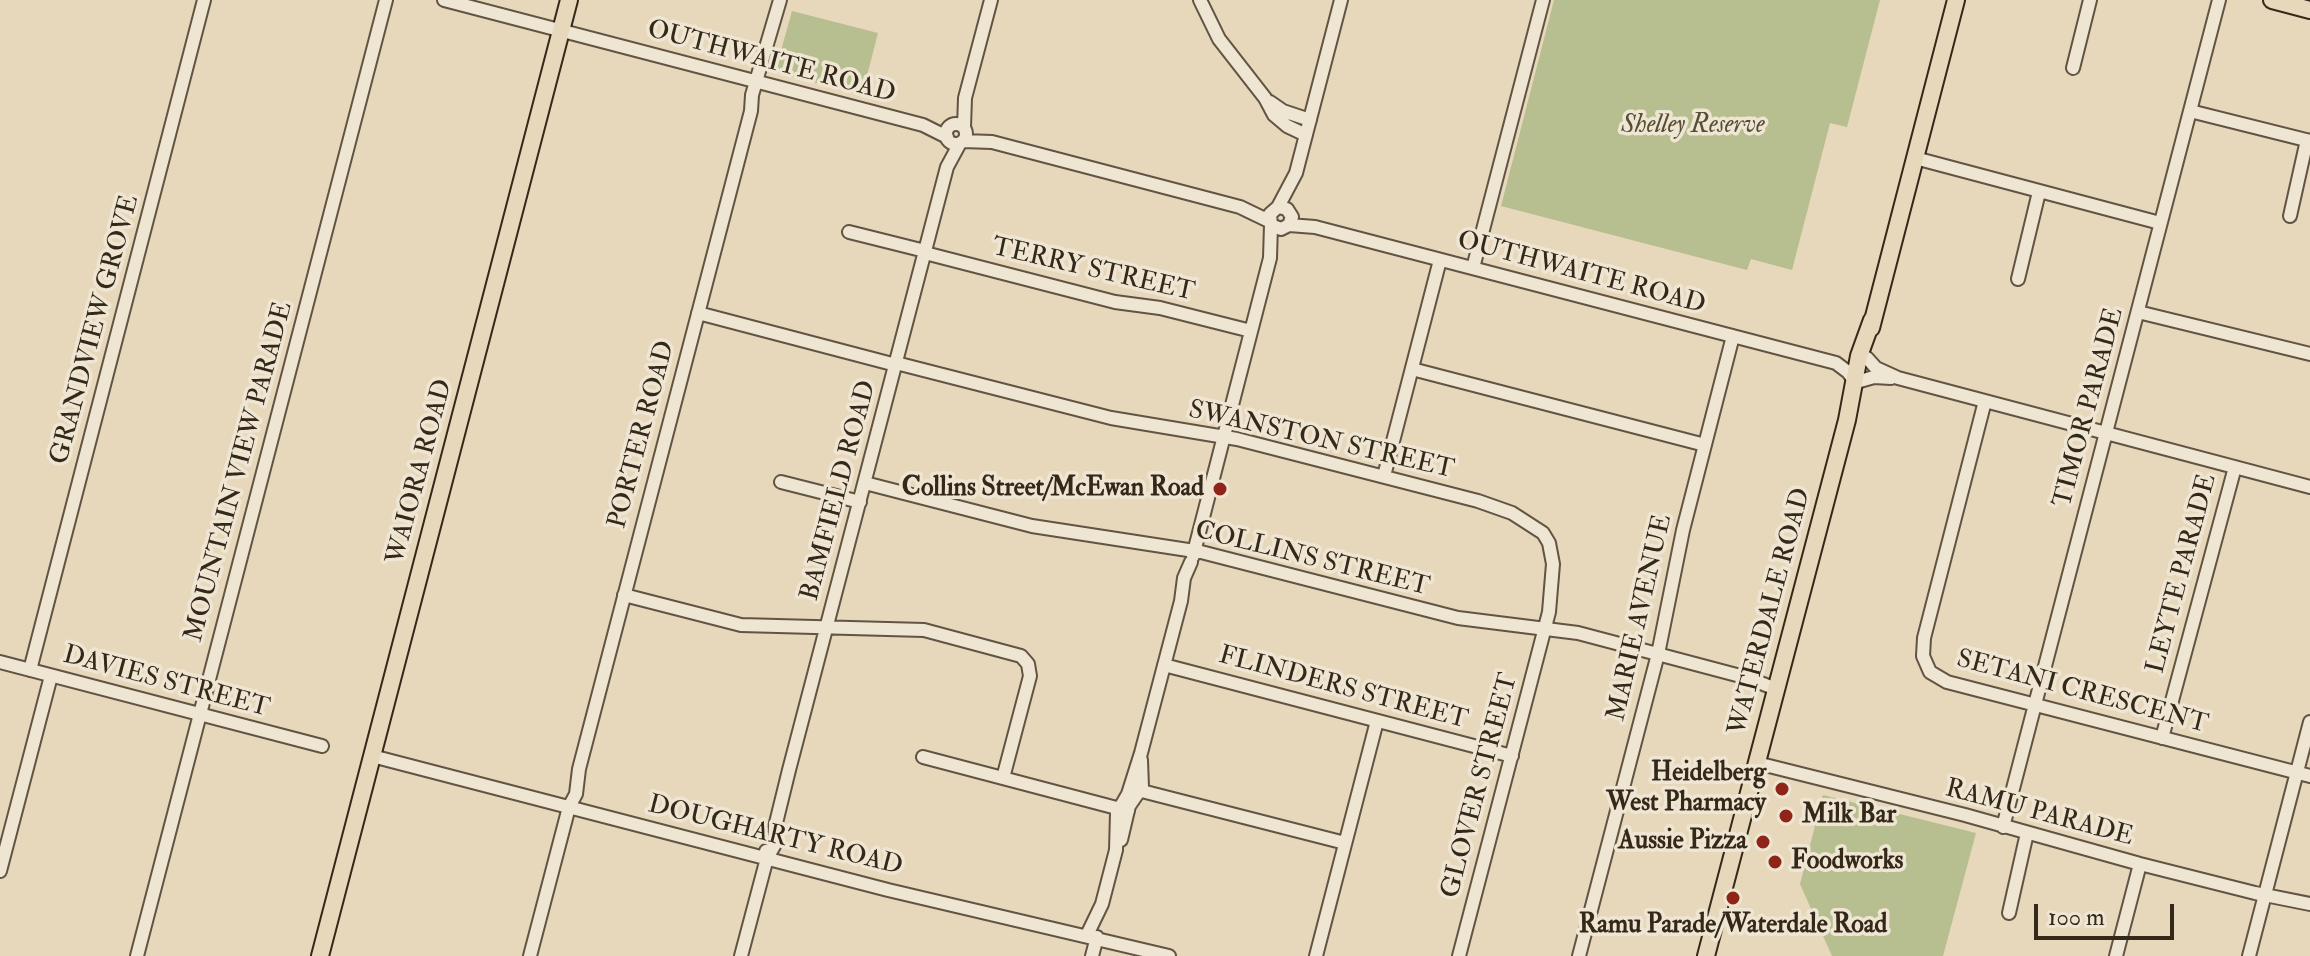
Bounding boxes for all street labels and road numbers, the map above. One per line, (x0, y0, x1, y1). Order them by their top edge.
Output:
street label: OUTHWAITE ROAD (644, 15, 898, 111)
street label: GRANDVIEW GROVE (45, 192, 147, 468)
street label: OUTHWAITE ROAD (1454, 226, 1708, 322)
street label: TERRY STREET (989, 233, 1197, 309)
street label: MOUNTAIN VIEW PARADE (180, 299, 300, 645)
street label: TIMOR PARADE (2048, 305, 2132, 511)
street label: PORTER ROAD (603, 338, 683, 532)
street label: WAIORA ROAD (381, 376, 461, 568)
street label: BAMFIELD ROAD (796, 378, 884, 604)
street label: SWANSTON STREET (1185, 395, 1457, 487)
street label: LEYTE PARADE (2141, 471, 2225, 677)
street label: WATERDALE ROAD (1723, 485, 1819, 739)
street label: MARIE AVENUE (1602, 512, 1680, 724)
street label: COLLINS STREET (1192, 516, 1432, 604)
street label: DAVIES STREET (59, 640, 273, 726)
street label: FLINDERS STREET (1215, 641, 1471, 737)
street label: SETANI CRESCENT (1953, 644, 2211, 742)
street label: GLOVER STREET (1436, 670, 1526, 902)
street label: RAMU PARADE (1942, 774, 2136, 854)
street label: DOUGHARTY ROAD (645, 790, 905, 884)

